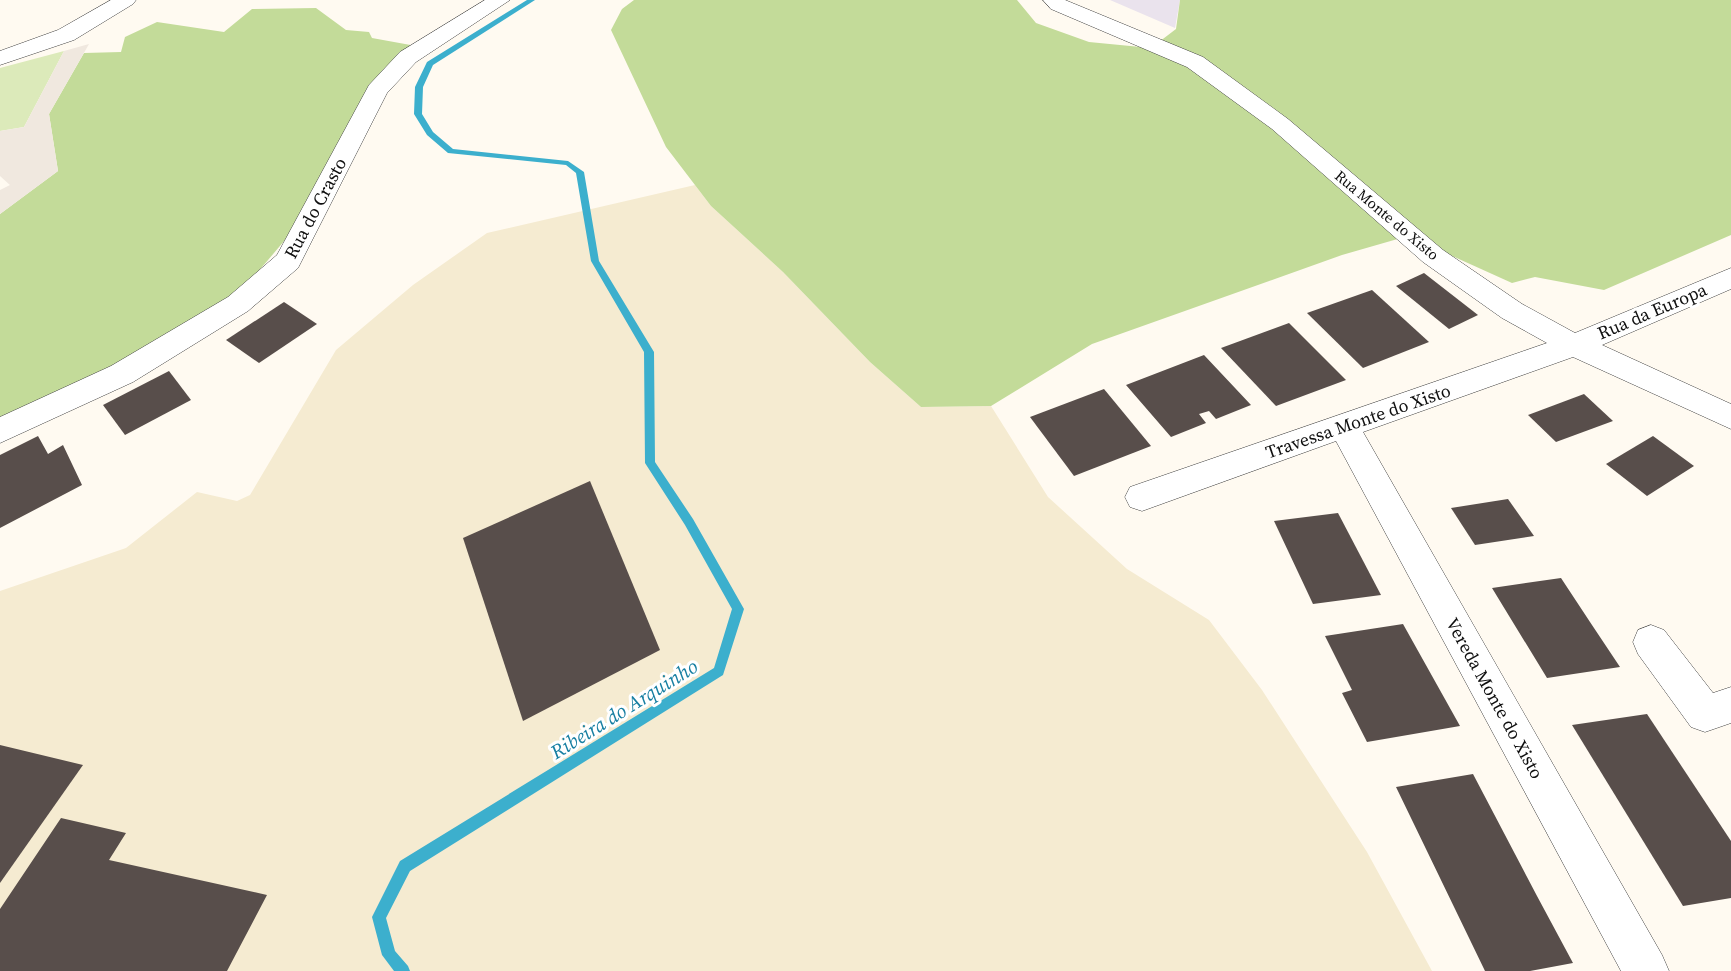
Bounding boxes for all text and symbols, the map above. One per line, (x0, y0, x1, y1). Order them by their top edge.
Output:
street label: Rua do Crasto (278, 153, 352, 263)
street label: Rua Monte do Xisto (1330, 165, 1444, 265)
street label: Rua da Europa (1593, 276, 1711, 345)
street label: Travessa Monte do Xisto (1262, 378, 1454, 464)
street label: Vereda Monte do Xisto (1440, 613, 1550, 783)
water label: Ribeira do Arquinho (544, 652, 703, 766)

